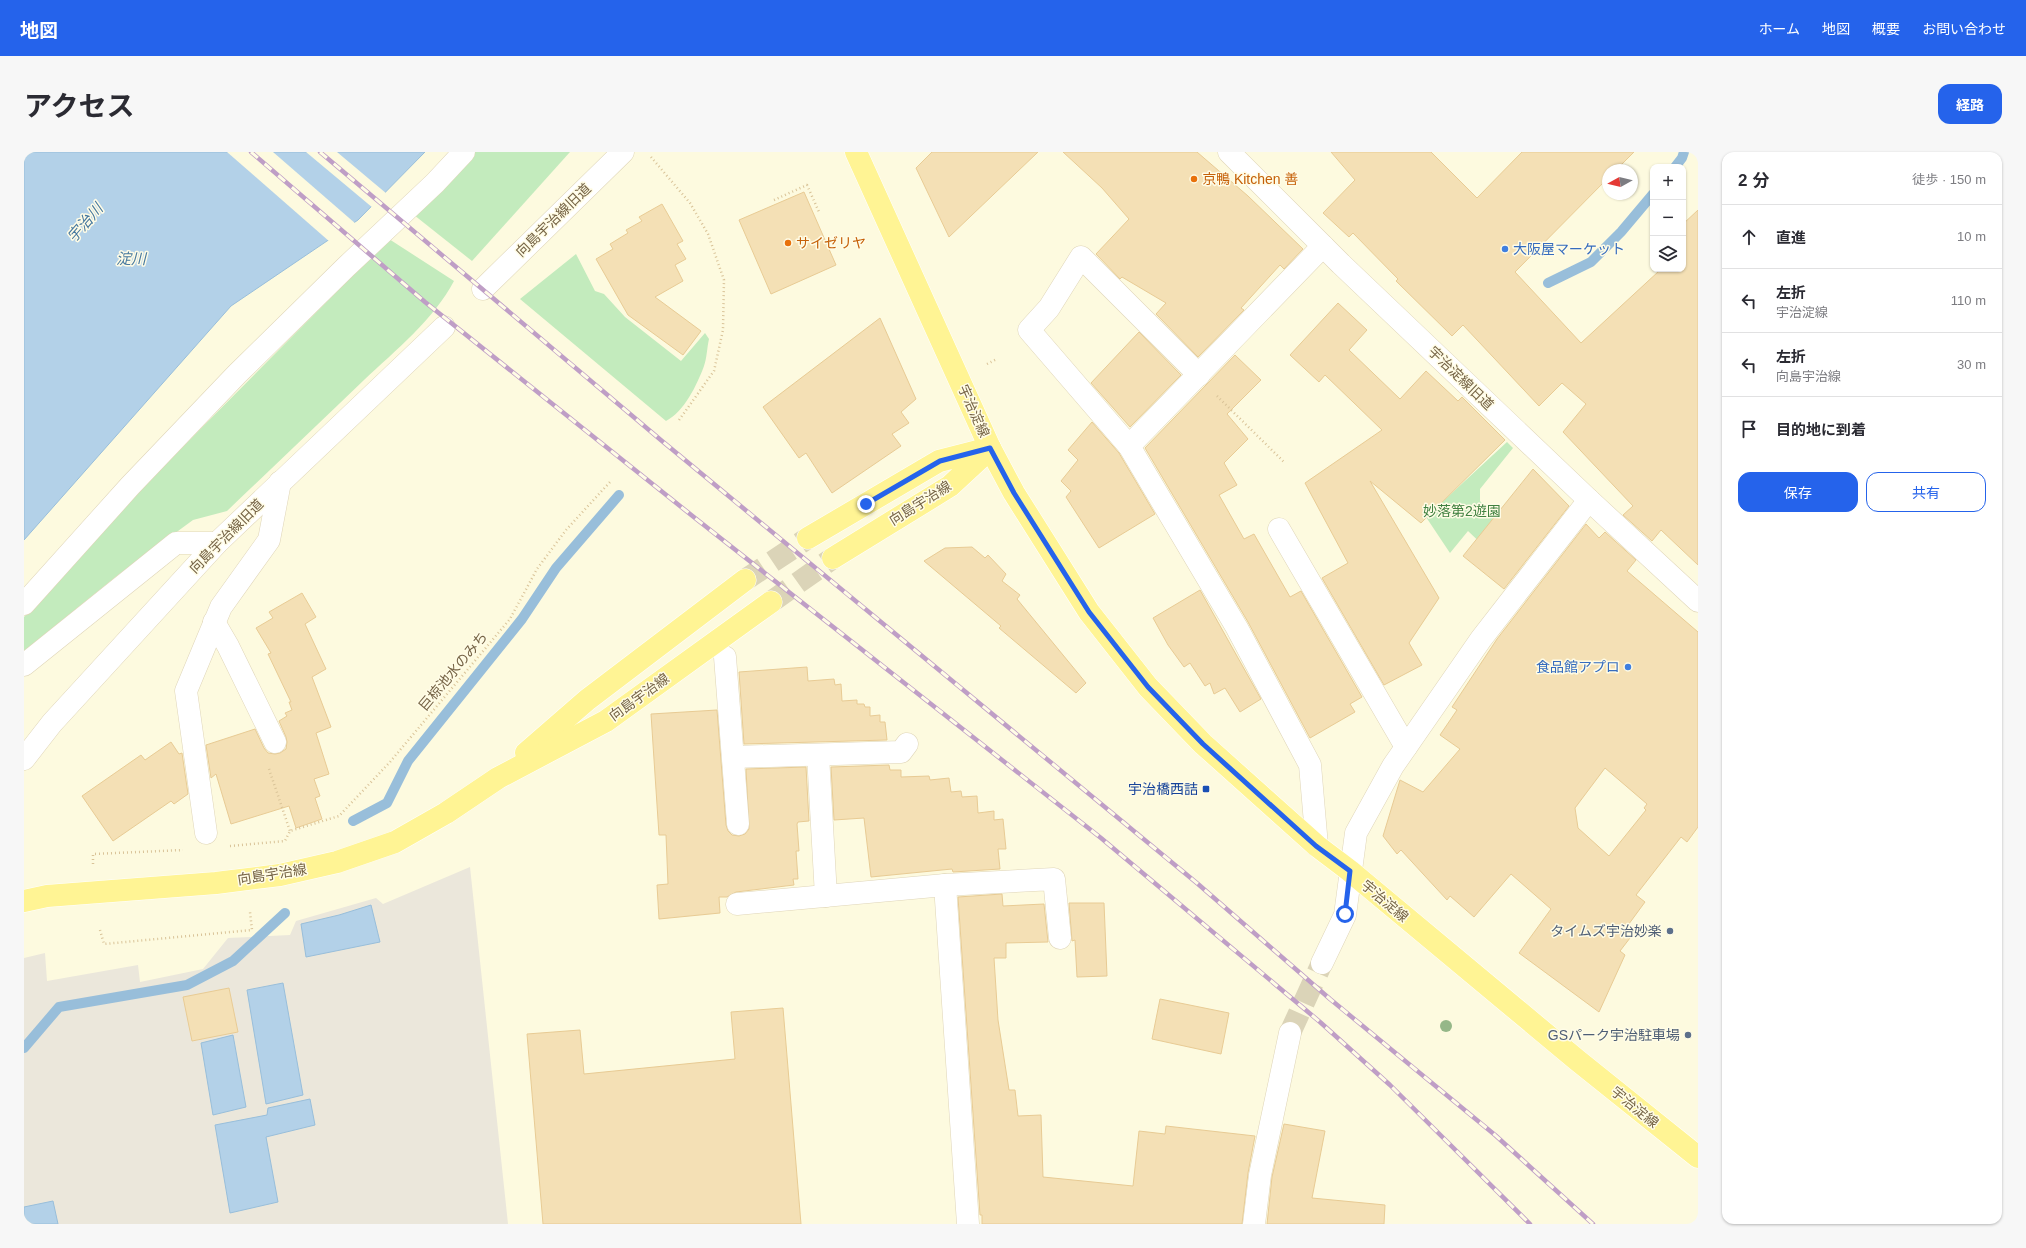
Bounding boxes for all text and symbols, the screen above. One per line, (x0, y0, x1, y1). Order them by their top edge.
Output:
text: 地図 (20, 20, 58, 41)
text: ホーム (1758, 21, 1800, 37)
text: 地図 (1822, 21, 1850, 37)
text: 概要 (1872, 21, 1900, 37)
text: お問い合わせ (1922, 21, 2006, 37)
button: 経路 (1938, 84, 2002, 124)
text: アクセス (24, 91, 135, 122)
north arrow (1602, 164, 1638, 200)
map controls (1650, 164, 1686, 272)
button: + (1650, 164, 1686, 200)
place label: 京鴨 Kitchen 善 (1202, 171, 1298, 187)
text: 2 分 (1738, 171, 1769, 190)
text: 徒歩 · 150 m (1912, 172, 1986, 187)
marker: 京鴨 Kitchen 善 (1189, 174, 1199, 184)
street label: 向島宇治線旧道 (512, 180, 594, 260)
water label: 宇治川 (63, 199, 107, 245)
button: − (1650, 200, 1686, 236)
icon: ahead (1738, 226, 1760, 248)
text: 直進 (1776, 229, 1806, 246)
text: 10 m (1957, 229, 1986, 244)
place label: サイゼリヤ (796, 235, 866, 251)
button: layers (1650, 236, 1686, 272)
marker: サイゼリヤ (783, 238, 793, 248)
place label: 大阪屋マーケット (1513, 241, 1625, 257)
marker: 大阪屋マーケット (1500, 244, 1510, 254)
water label: 淀川 (116, 250, 148, 267)
text: 左折 (1776, 284, 1806, 301)
icon: left (1738, 290, 1760, 312)
text: 110 m (1951, 293, 1986, 308)
text: 宇治淀線 (1776, 305, 1828, 320)
street label: 宇治淀線旧道 (1425, 343, 1497, 413)
text: 左折 (1776, 348, 1806, 365)
icon: left (1738, 354, 1760, 376)
text: 30 m (1957, 357, 1986, 372)
text: 向島宇治線 (1776, 369, 1841, 384)
street label: 宇治淀線 (955, 382, 993, 440)
icon: arrive (1738, 418, 1760, 440)
text: 目的地に到着 (1776, 421, 1866, 438)
button: 保存 (1738, 472, 1858, 512)
button: 共有 (1866, 472, 1986, 512)
street label: 向島宇治線 (886, 478, 954, 528)
route end (857, 495, 875, 513)
street label: 向島宇治線旧道 (186, 496, 266, 576)
park label: 妙落第2遊園 (1423, 503, 1501, 519)
street label: 巨椋池水のみち (415, 628, 491, 714)
place label: 食品館アプロ (1536, 659, 1620, 675)
marker: 食品館アプロ (1623, 662, 1633, 672)
street label: 向島宇治線 (606, 670, 672, 724)
place label: 宇治橋西詰 (1128, 781, 1198, 797)
marker: 宇治橋西詰 (1201, 784, 1211, 794)
street label: 向島宇治線 (236, 861, 308, 887)
street label: 宇治淀線 (1358, 877, 1412, 925)
route start (1336, 905, 1354, 923)
place label: タイムズ宇治妙楽 (1550, 923, 1662, 939)
marker: タイムズ宇治妙楽 (1665, 926, 1675, 936)
place label: GSパーク宇治駐車場 (1548, 1027, 1680, 1043)
marker: GSパーク宇治駐車場 (1683, 1030, 1693, 1040)
street label: 宇治淀線 (1608, 1083, 1662, 1131)

